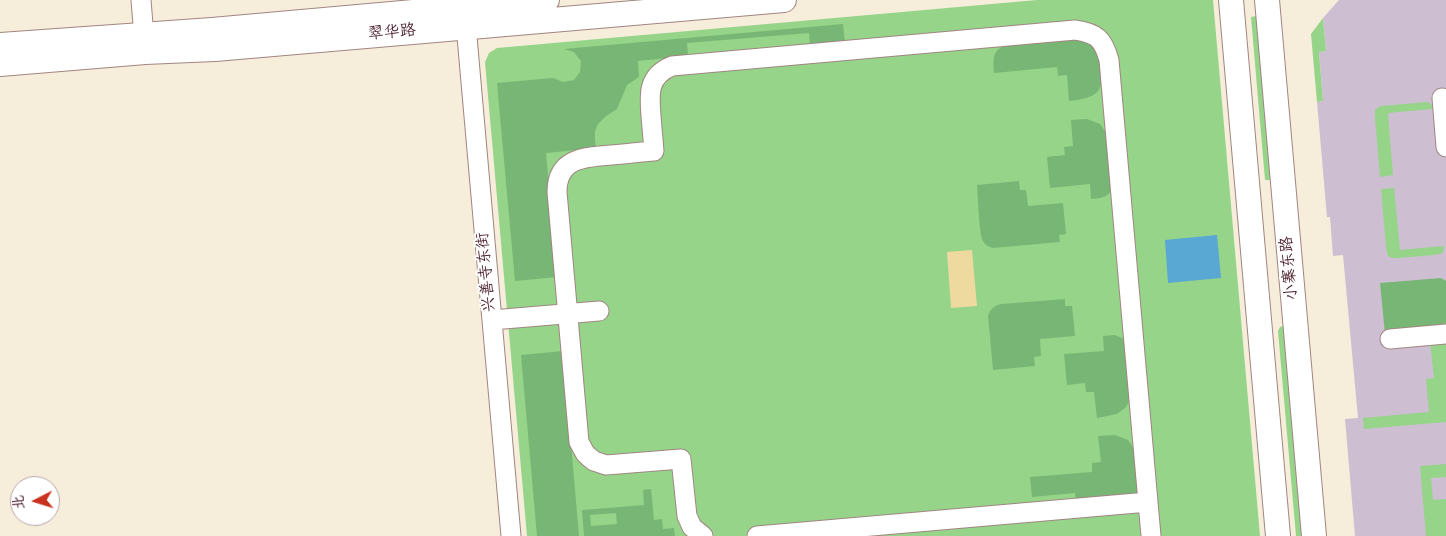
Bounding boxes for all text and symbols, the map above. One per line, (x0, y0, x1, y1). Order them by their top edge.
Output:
street label: 翠华路 (367, 22, 417, 46)
street label: 兴善寺东街 (475, 231, 501, 313)
street label: 小寨东路 (1279, 235, 1303, 301)
north arrow (10, 476, 60, 526)
text: 北 (11, 495, 30, 510)

